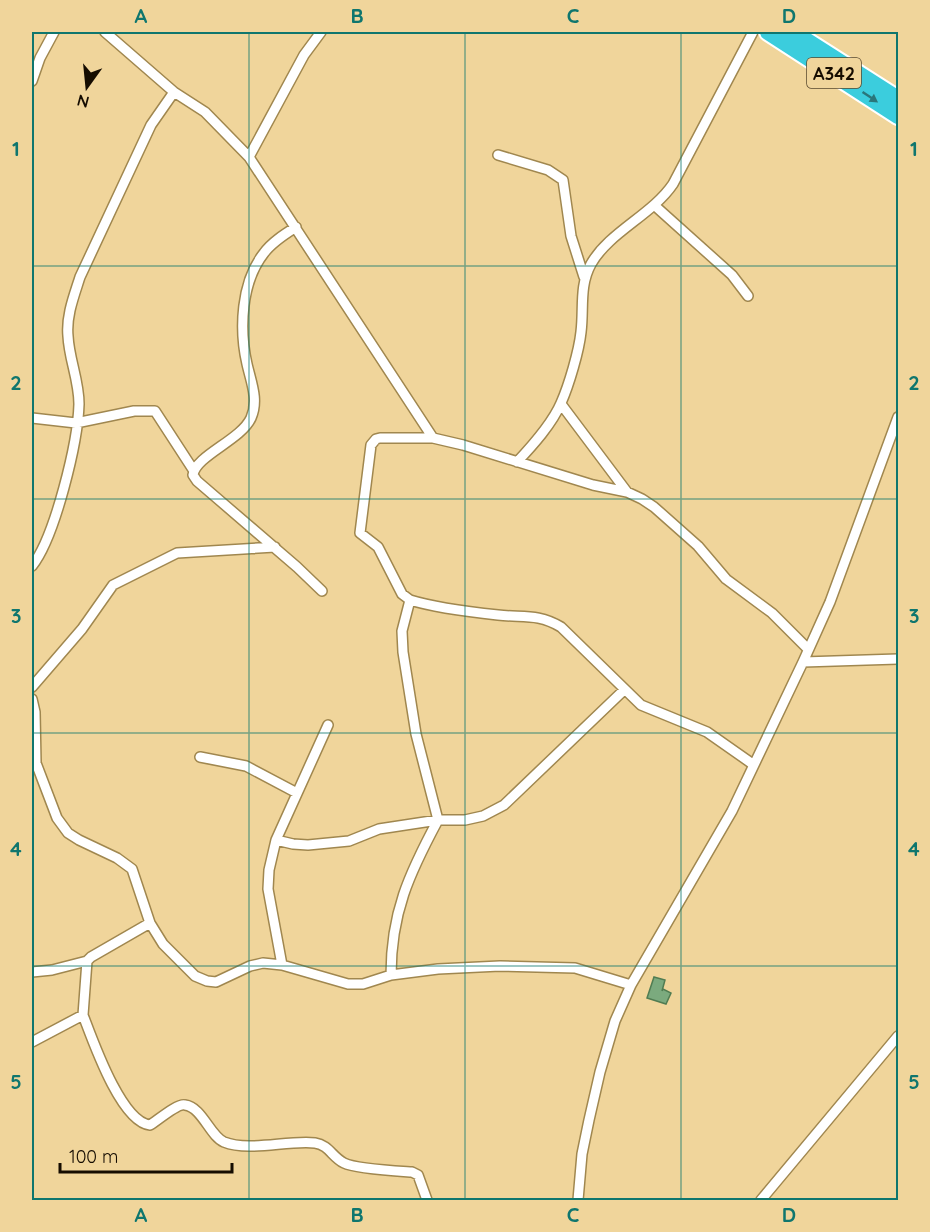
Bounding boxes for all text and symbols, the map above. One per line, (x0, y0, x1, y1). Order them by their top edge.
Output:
text: A (135, 3, 148, 28)
text: B (350, 3, 364, 28)
text: C (567, 3, 580, 28)
text: D (782, 3, 796, 28)
north arrow (57, 57, 117, 117)
road number: A342 (807, 58, 861, 88)
text: N (75, 90, 91, 113)
one-way arrow (862, 92, 878, 103)
text: 1 (12, 136, 20, 161)
text: 1 (910, 136, 918, 161)
text: 2 (10, 370, 22, 395)
text: 2 (908, 370, 920, 395)
text: 3 (11, 603, 21, 628)
text: 3 (909, 603, 919, 628)
text: 4 (10, 836, 22, 861)
text: 4 (908, 836, 920, 861)
text: 5 (10, 1069, 22, 1094)
text: 5 (908, 1069, 920, 1094)
scale bar (60, 1136, 232, 1174)
text: 100 m (69, 1145, 118, 1168)
text: A (135, 1202, 148, 1227)
text: B (350, 1202, 364, 1227)
text: C (567, 1202, 580, 1227)
text: D (782, 1202, 796, 1227)

